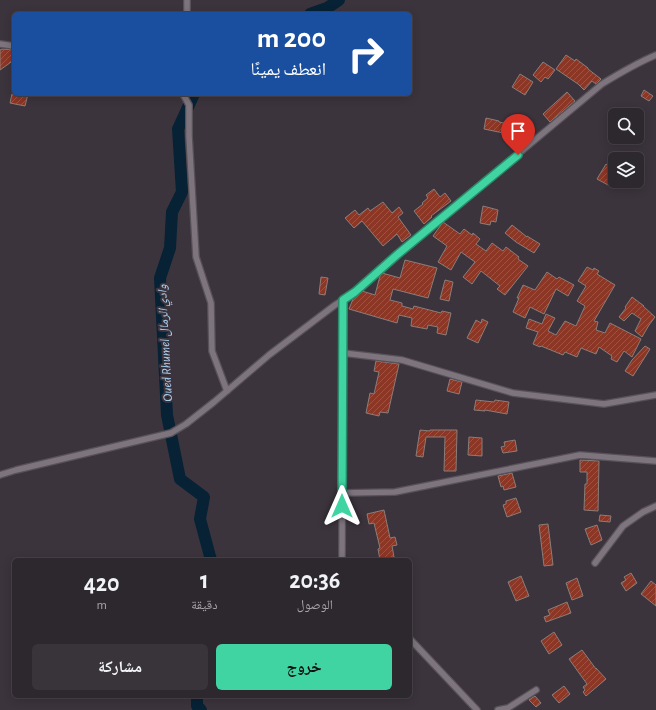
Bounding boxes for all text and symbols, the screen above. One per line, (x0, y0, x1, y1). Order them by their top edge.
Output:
text: 200 m (257, 25, 326, 53)
icon: right (340, 28, 392, 80)
text: انعطف يمينًا (250, 61, 326, 79)
map controls (608, 108, 644, 188)
button: search (608, 108, 644, 144)
pin (501, 114, 535, 155)
icon: arrive (507, 120, 529, 142)
button: layers (608, 152, 644, 188)
water label: Oued Rhumel وادي الرمال (156, 284, 178, 402)
position arrow (321, 485, 363, 527)
text: 1 (200, 569, 209, 593)
text: 20:36 (289, 569, 340, 593)
text: 420 (84, 572, 120, 596)
text: m (96, 599, 107, 612)
text: دقيقة (191, 599, 218, 612)
text: الوصول (297, 599, 333, 612)
button: مشاركة (32, 644, 208, 690)
button: خروج (216, 644, 392, 690)

